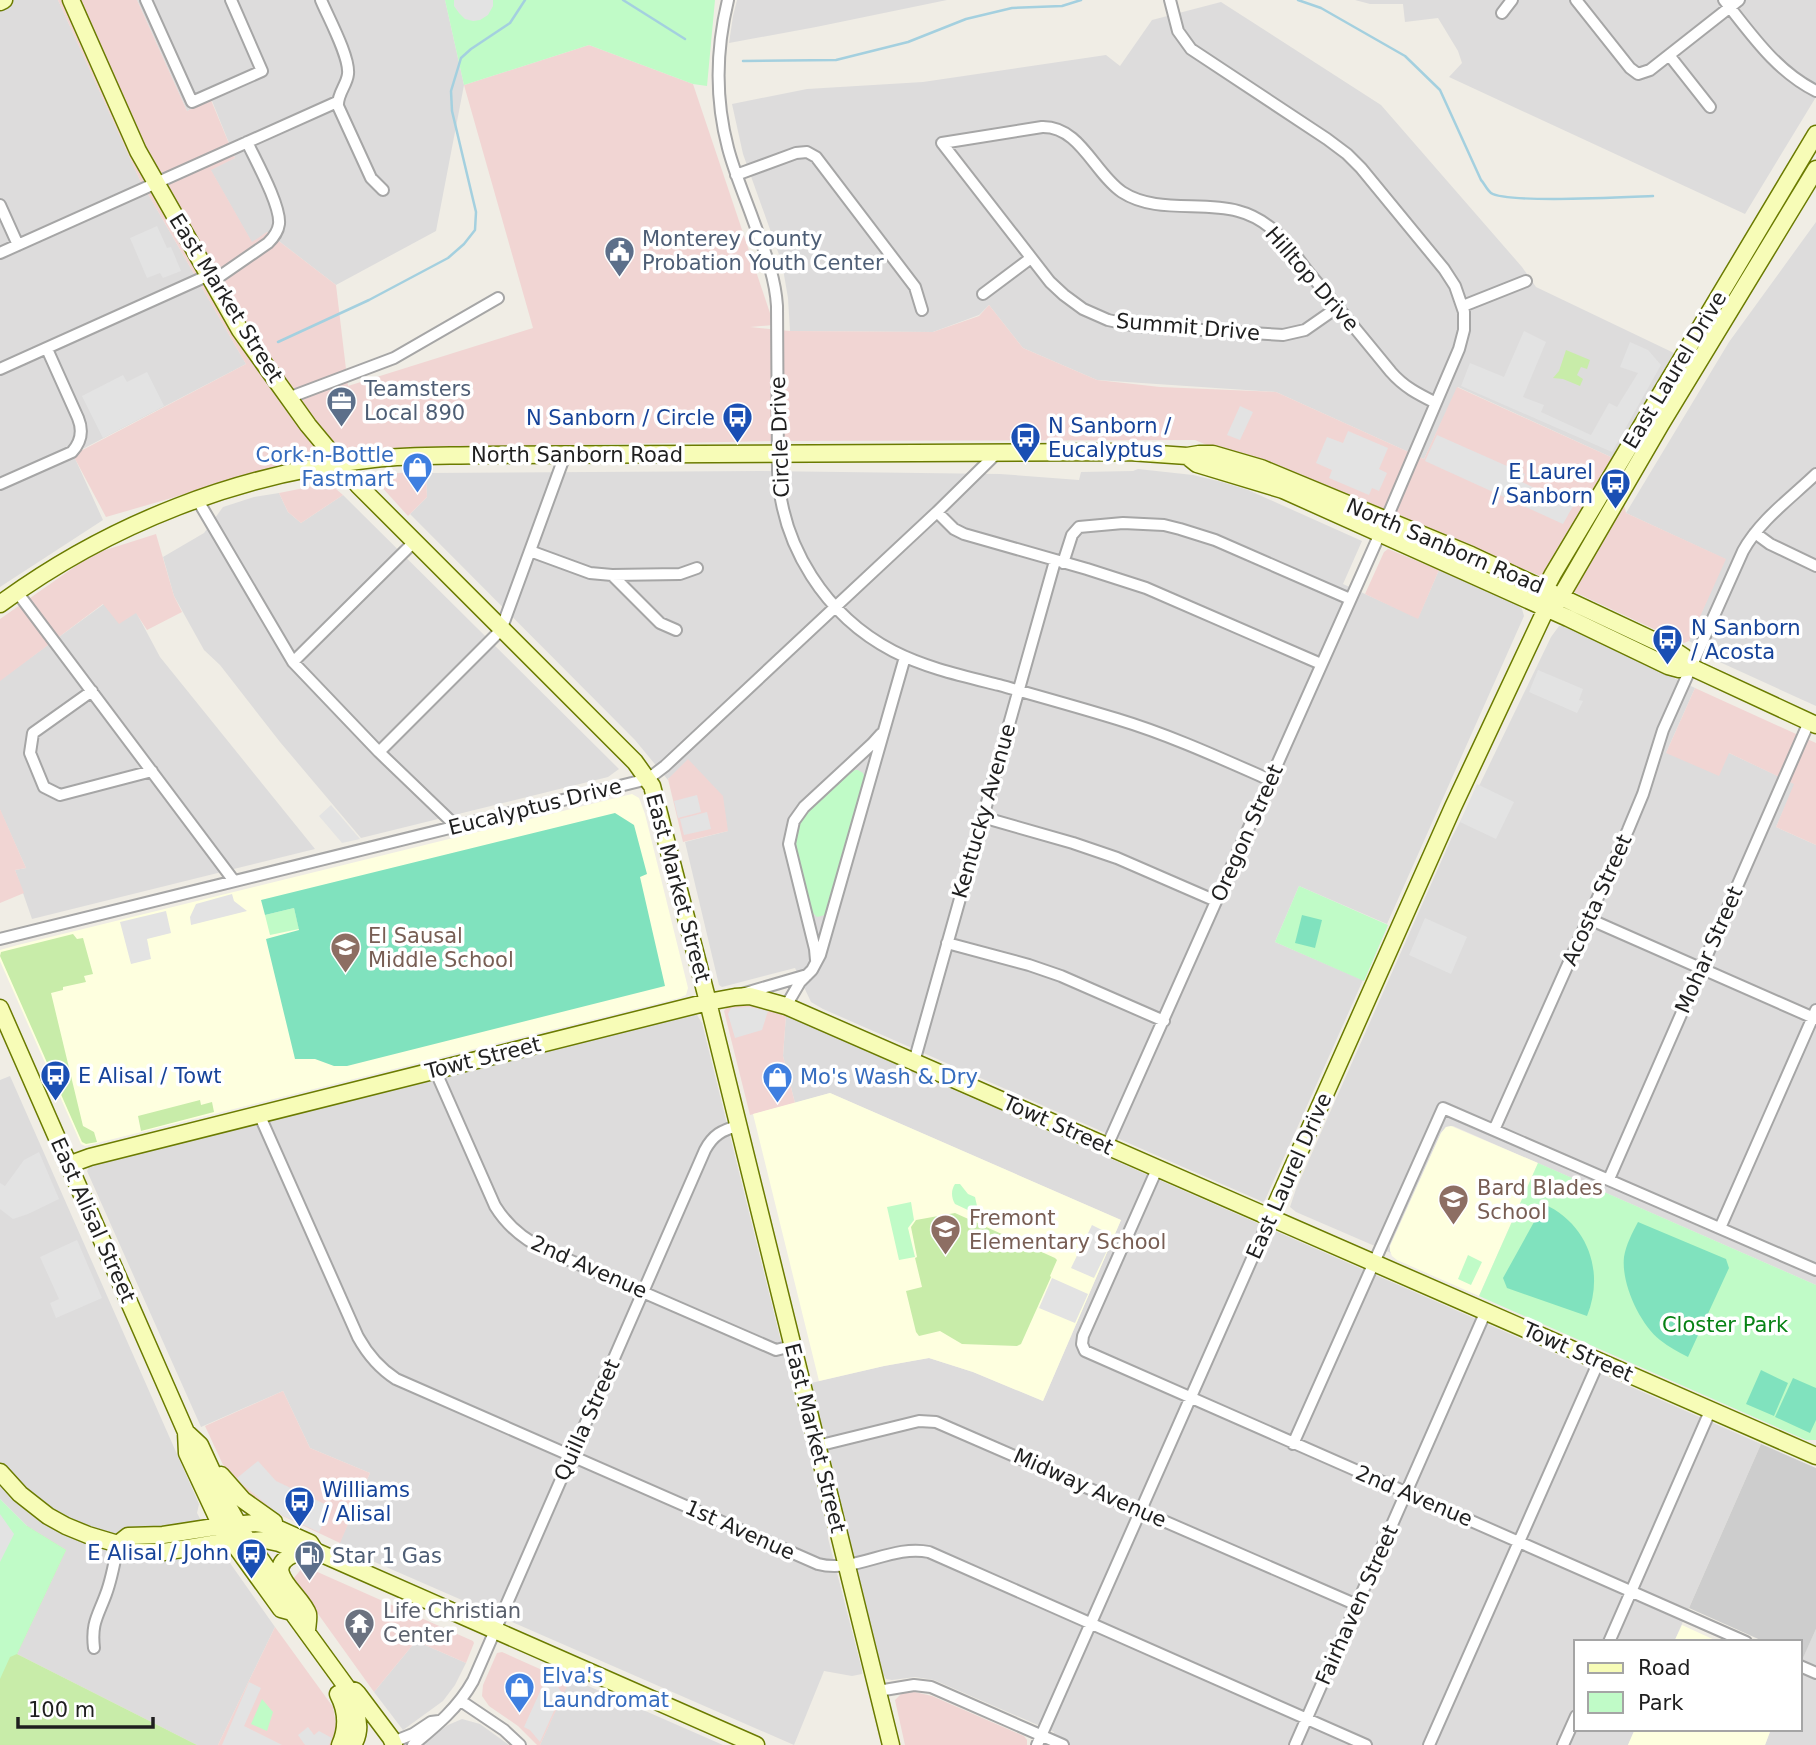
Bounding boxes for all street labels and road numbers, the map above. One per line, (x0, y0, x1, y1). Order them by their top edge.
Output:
street label: East Market Street (164, 209, 288, 387)
street label: Hilltop Drive (1260, 222, 1364, 336)
street label: East Laurel Drive (1618, 287, 1732, 453)
street label: Summit Drive (1115, 309, 1261, 345)
street label: Circle Drive (766, 376, 794, 498)
street label: North Sanborn Road (471, 443, 683, 467)
street label: North Sanborn Road (1343, 494, 1547, 598)
street label: Kentucky Avenue (948, 721, 1020, 901)
street label: Oregon Street (1206, 761, 1288, 905)
street label: Eucalyptus Drive (446, 774, 624, 840)
street label: East Market Street (641, 791, 715, 985)
street label: Acosta Street (1557, 831, 1637, 969)
street label: Mohar Street (1670, 883, 1748, 1017)
street label: Towt Street (422, 1032, 543, 1084)
street label: East Laurel Drive (1242, 1089, 1336, 1263)
street label: Towt Street (998, 1090, 1117, 1160)
street label: East Alisal Street (46, 1134, 140, 1306)
street label: 2nd Avenue (527, 1231, 651, 1303)
street label: Towt Street (1518, 1317, 1637, 1387)
street label: East Market Street (780, 1341, 850, 1535)
street label: Quilla Street (549, 1355, 625, 1485)
street label: Midway Avenue (1010, 1444, 1170, 1532)
street label: 2nd Avenue (1352, 1461, 1476, 1531)
street label: 1st Avenue (682, 1495, 798, 1565)
street label: Fairhaven Street (1311, 1521, 1403, 1689)

